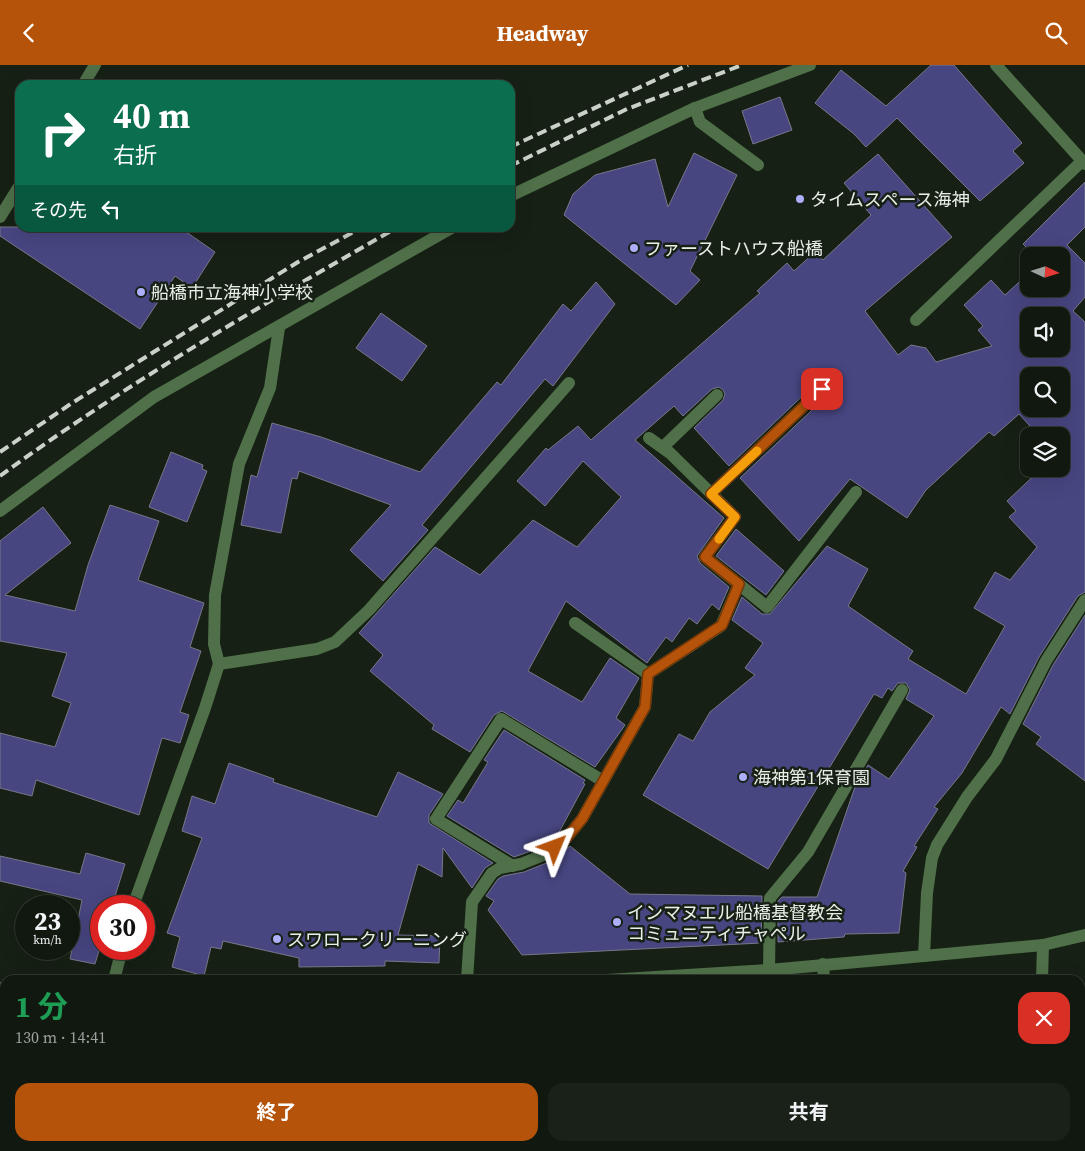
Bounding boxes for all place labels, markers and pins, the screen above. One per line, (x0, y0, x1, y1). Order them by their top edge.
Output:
place label: タイムスペース海神 (810, 187, 969, 212)
marker: タイムスペース海神 (794, 193, 806, 205)
place label: ファーストハウス船橋 (644, 236, 823, 261)
marker: ファーストハウス船橋 (628, 242, 640, 254)
place label: 船橋市立海神小学校 (151, 280, 313, 305)
marker: 船橋市立海神小学校 (135, 286, 147, 298)
pin (801, 368, 843, 410)
place label: 海神第1保育園 (753, 765, 870, 790)
marker: 海神第1保育園 (737, 771, 749, 783)
place label: インマヌエル船橋基督教会 コミュニティチャペル (627, 900, 843, 946)
marker: インマヌエル船橋基督教会 コミュニティチャペル (611, 916, 623, 928)
place label: スワロークリーニング (287, 927, 467, 952)
marker: スワロークリーニング (271, 933, 283, 945)

